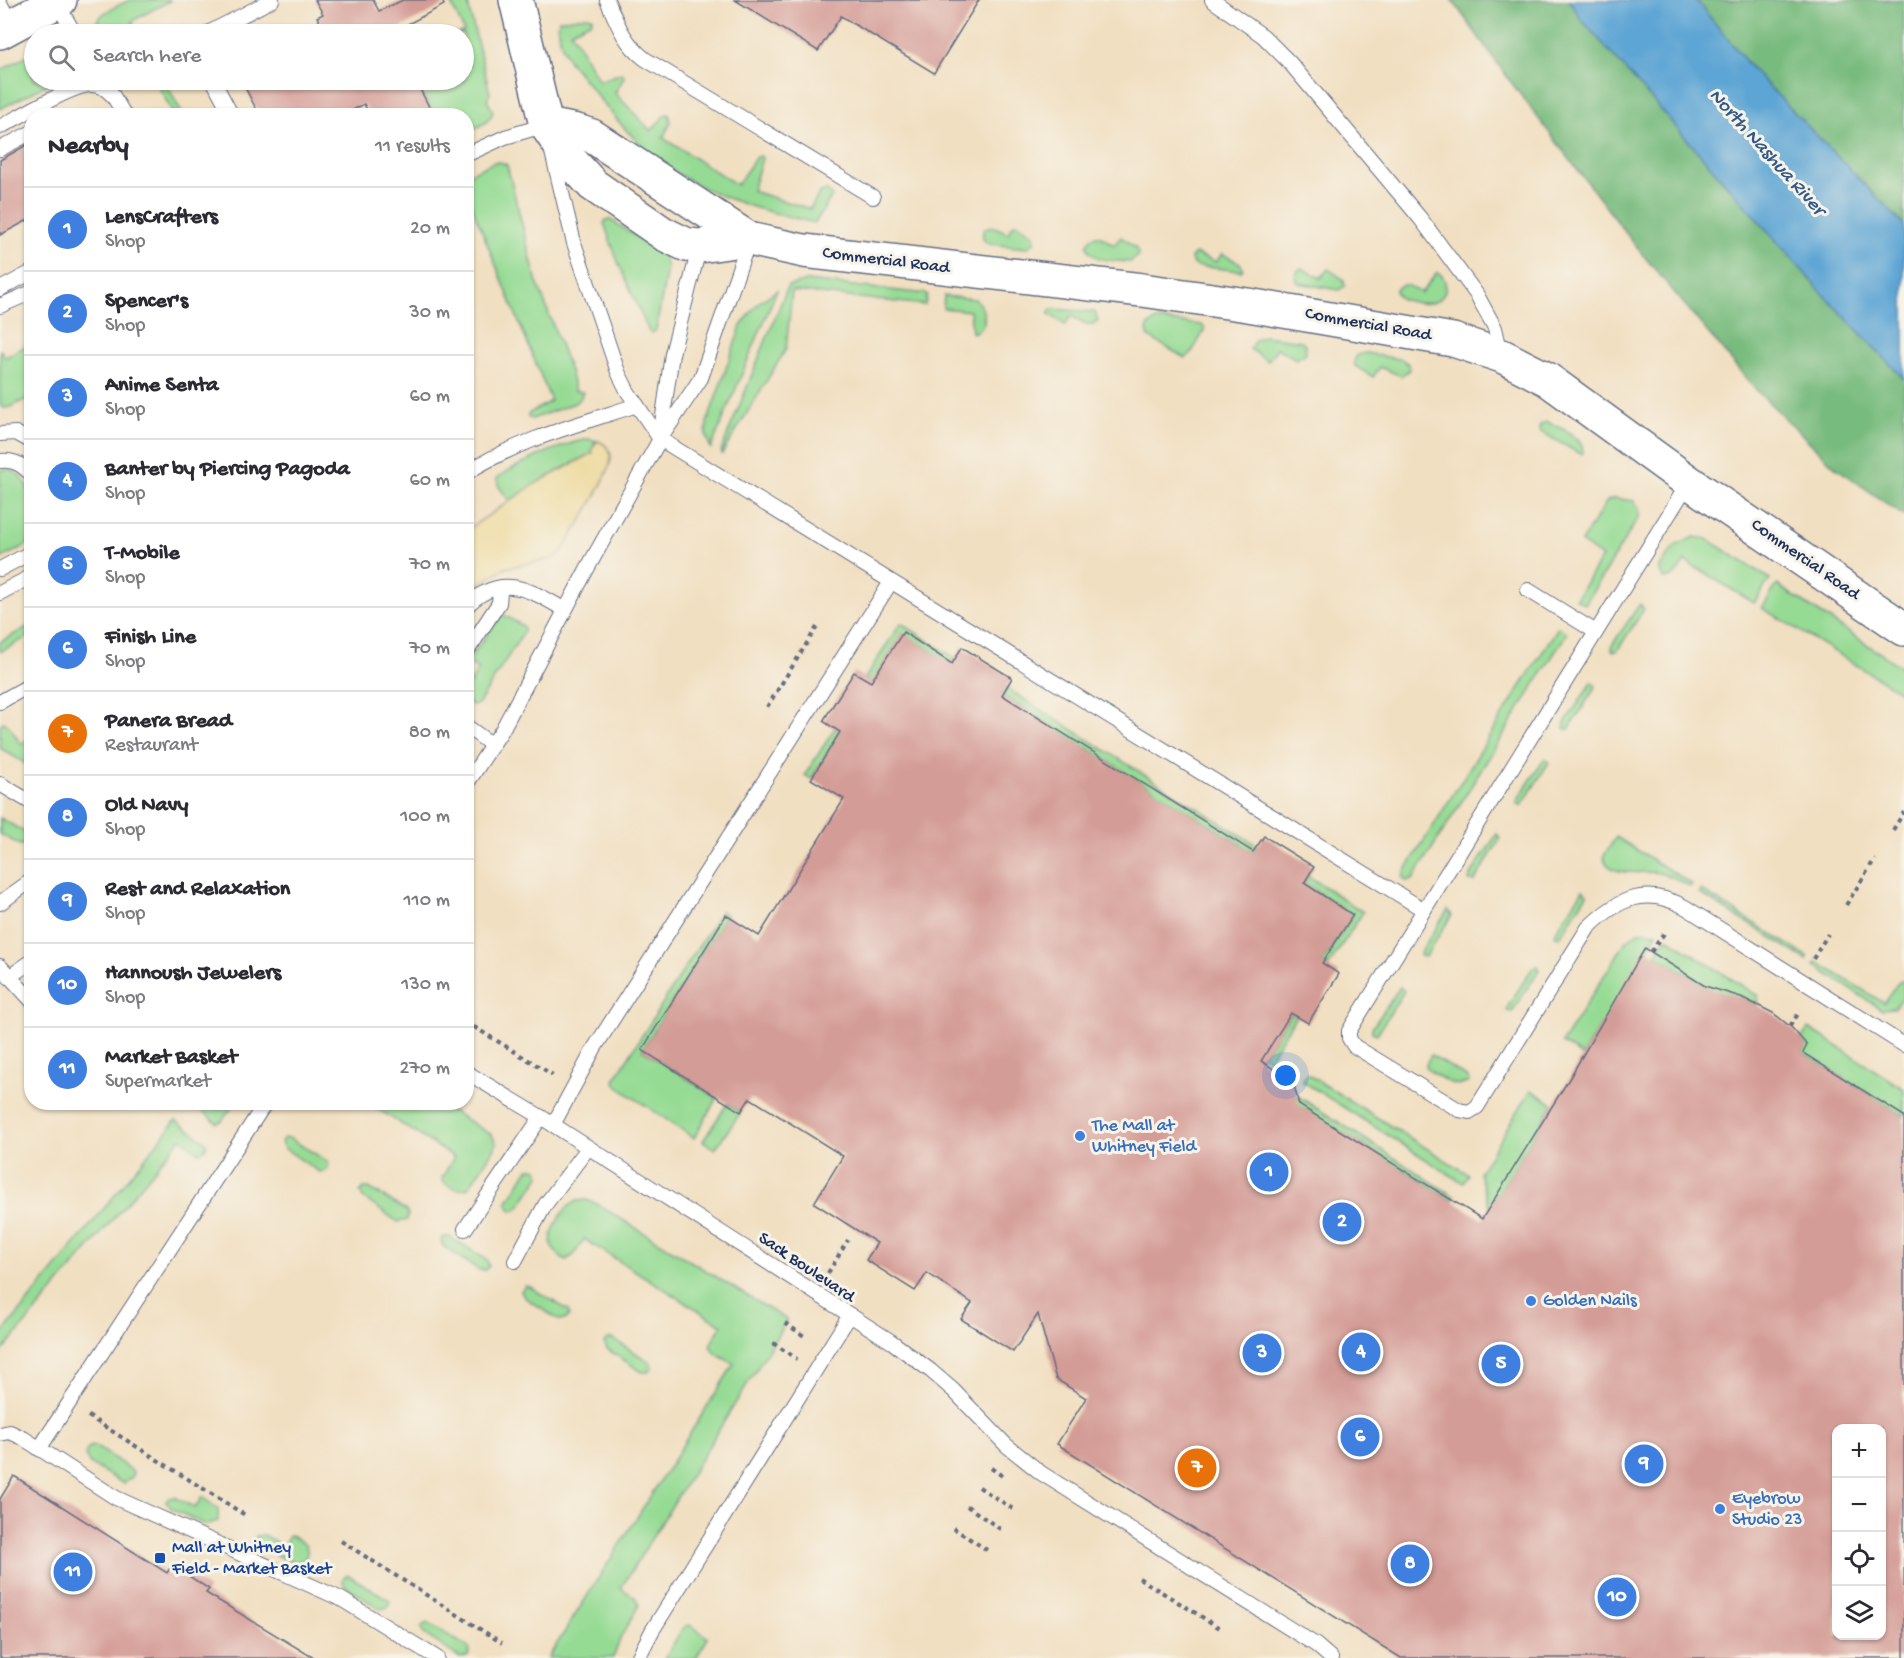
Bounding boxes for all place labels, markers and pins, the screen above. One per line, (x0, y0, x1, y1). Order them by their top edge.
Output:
place label: The Mall at Whitney Field (1091, 1116, 1198, 1158)
marker: The Mall at Whitney Field (1073, 1129, 1087, 1143)
pin: 1 (1250, 1150, 1288, 1194)
pin: 2 (1322, 1200, 1362, 1244)
place label: Golden Nails (1543, 1291, 1638, 1312)
marker: Golden Nails (1524, 1294, 1538, 1308)
pin: 3 (1242, 1330, 1282, 1376)
pin: 4 (1342, 1330, 1380, 1374)
pin: 5 (1482, 1342, 1520, 1386)
pin: 6 (1340, 1414, 1380, 1460)
pin: 9 (1624, 1442, 1664, 1486)
pin: 7 (1178, 1446, 1216, 1490)
place label: Eyebrow Studio 23 (1732, 1489, 1802, 1531)
marker: Eyebrow Studio 23 (1713, 1502, 1727, 1516)
place label: Mall at Whitney Field - Market Basket (171, 1538, 333, 1580)
pin: 8 (1390, 1542, 1430, 1586)
pin: 11 (54, 1550, 92, 1594)
marker: Mall at Whitney Field - Market Basket (153, 1551, 167, 1565)
pin: 10 (1598, 1574, 1636, 1620)

